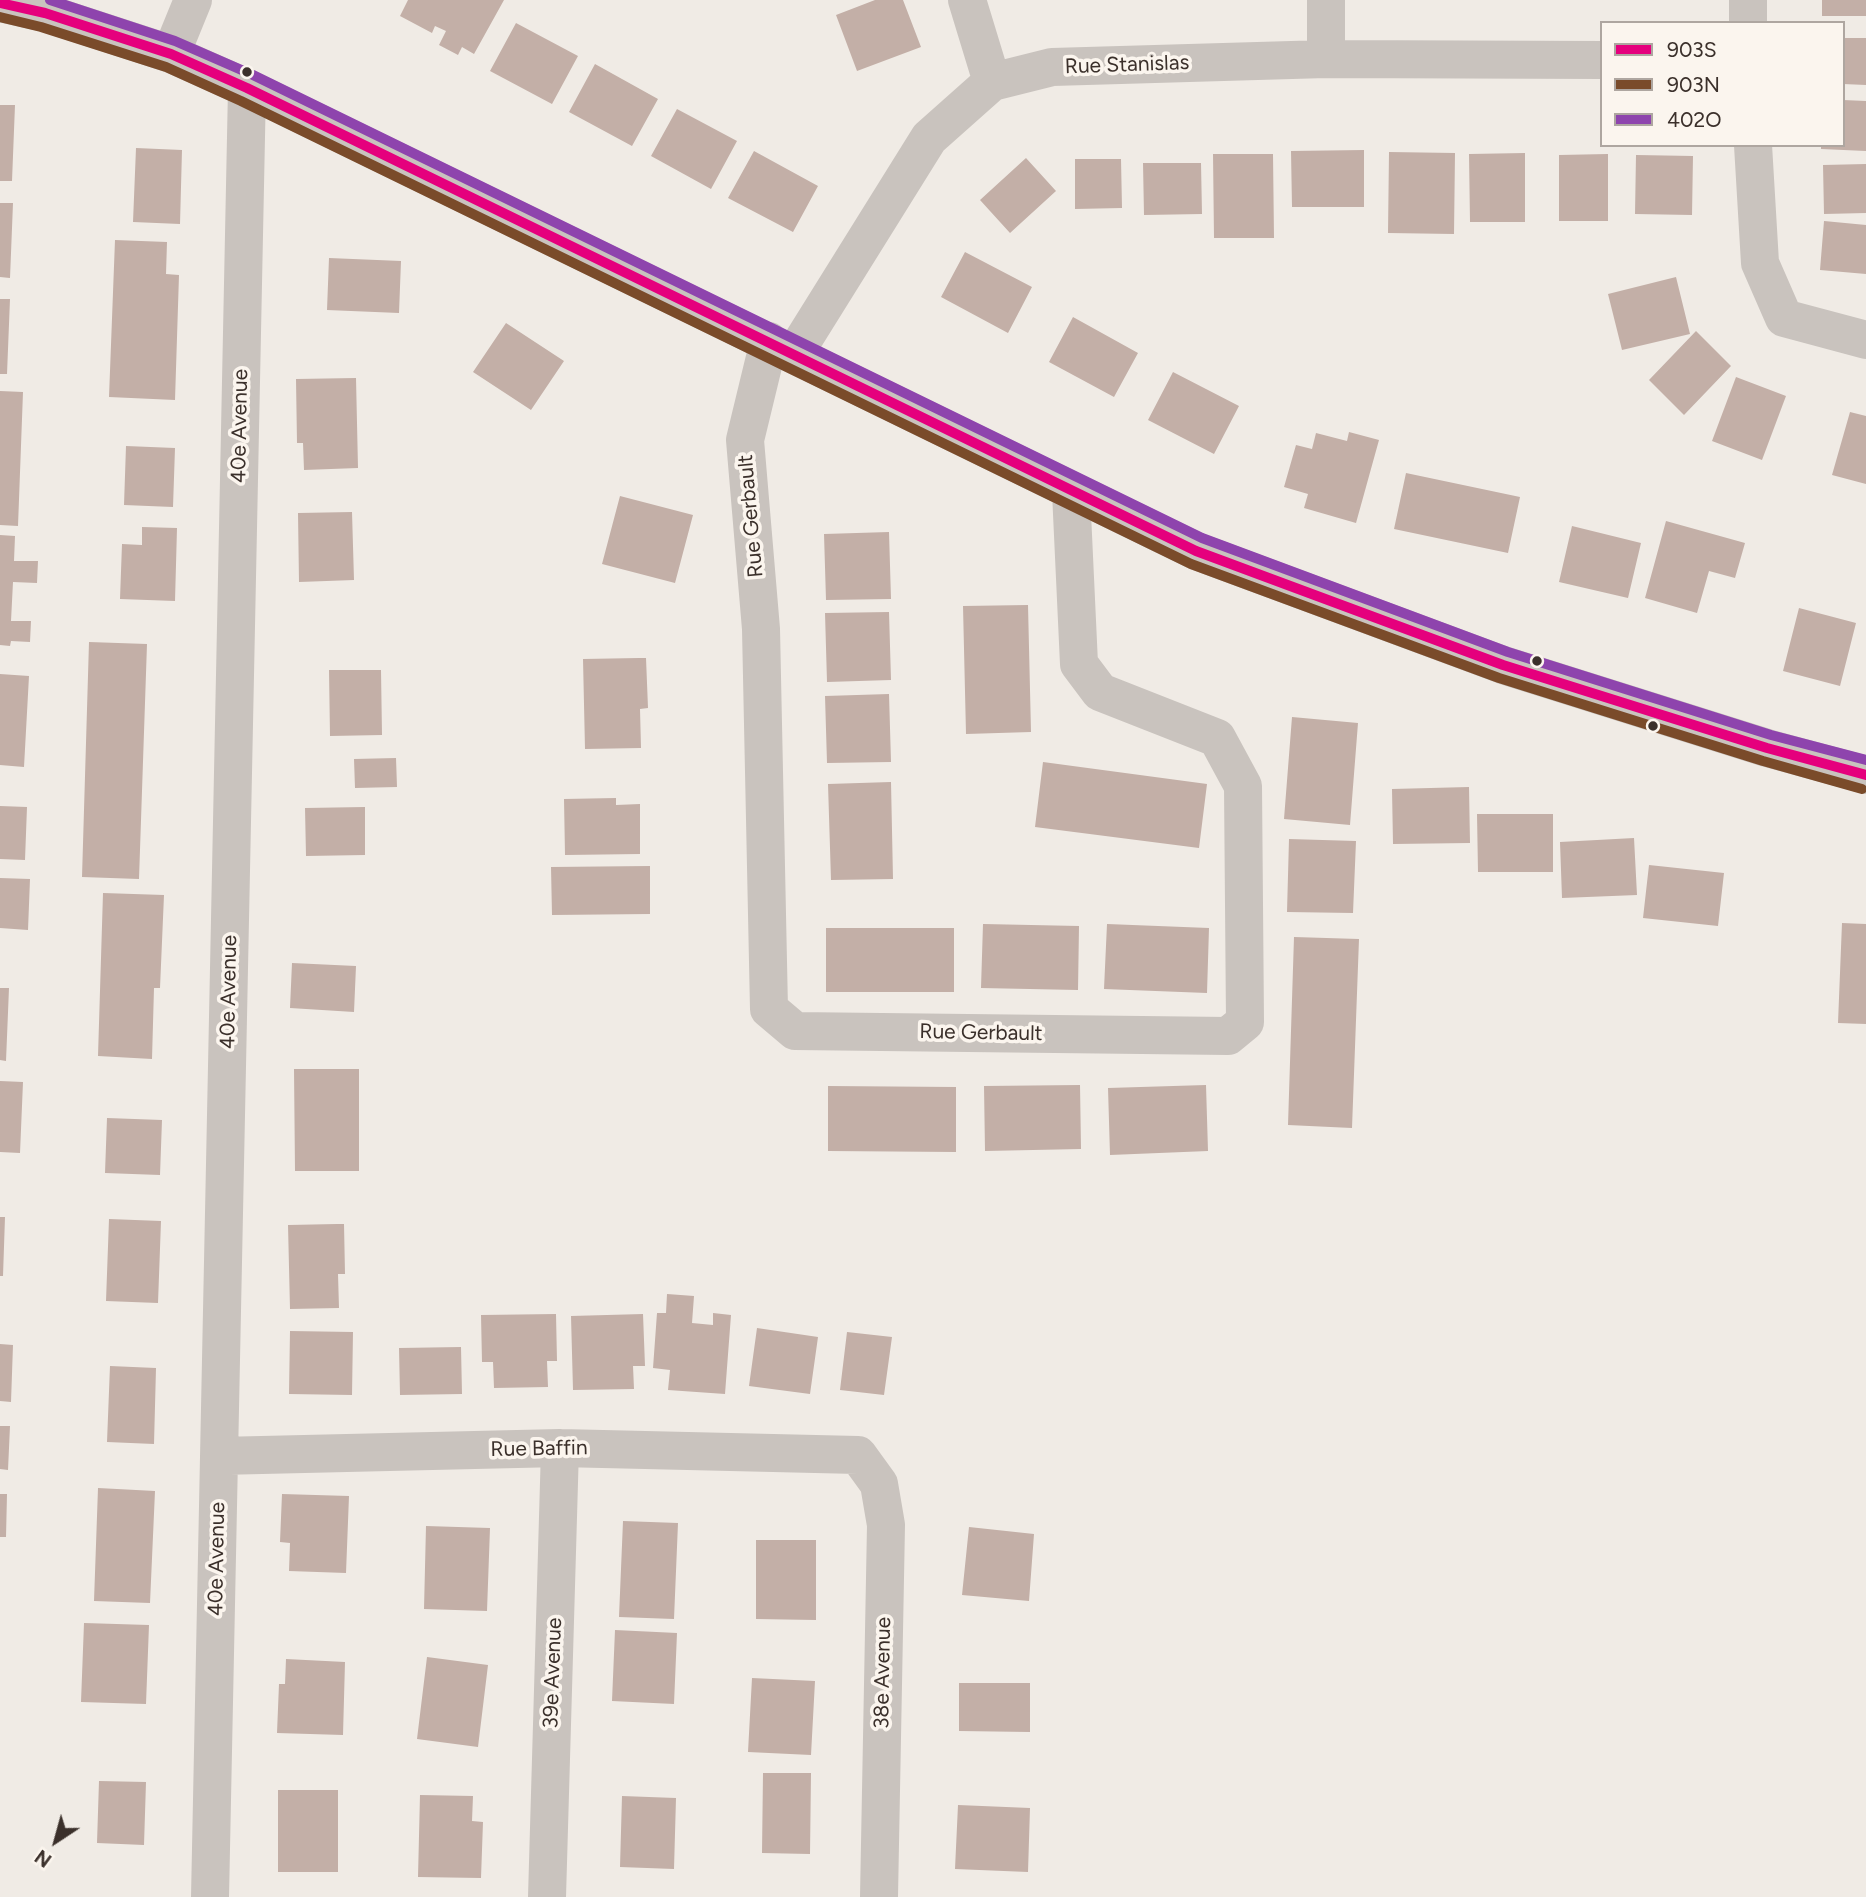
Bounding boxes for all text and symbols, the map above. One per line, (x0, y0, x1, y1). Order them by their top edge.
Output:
legend (1600, 21, 1845, 147)
text: 903S (1667, 37, 1717, 62)
street label: Rue Stanislas (1064, 50, 1190, 80)
unlabelled marker (240, 65, 254, 79)
text: 903N (1667, 72, 1720, 97)
text: 402O (1667, 107, 1722, 132)
street label: 40e Avenue (226, 369, 254, 483)
street label: Rue Gerbault (733, 453, 769, 579)
unlabelled marker (1530, 654, 1544, 668)
unlabelled marker (1646, 719, 1660, 733)
street label: 40e Avenue (215, 935, 243, 1049)
street label: Rue Gerbault (919, 1019, 1043, 1047)
street label: Rue Baffin (490, 1436, 588, 1462)
street label: 40e Avenue (203, 1502, 231, 1616)
street label: 39e Avenue (538, 1617, 568, 1729)
street label: 38e Avenue (869, 1617, 897, 1729)
north arrow (21, 1806, 91, 1876)
text: N (31, 1845, 56, 1872)

